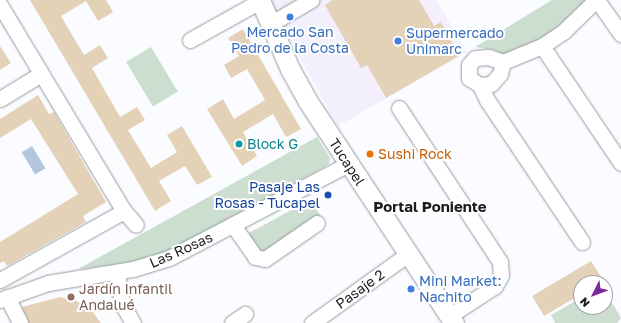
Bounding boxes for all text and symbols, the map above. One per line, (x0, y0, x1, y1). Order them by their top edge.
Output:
marker: Mercado San Pedro de la Costa (285, 12, 295, 22)
place label: Mercado San Pedro de la Costa (231, 24, 349, 56)
place label: Supermercado Unimarc (406, 25, 504, 58)
marker: Supermercado Unimarc (393, 36, 403, 46)
street label: Tucapel (326, 135, 368, 189)
place label: Block G (247, 136, 298, 152)
marker: Block G (234, 139, 244, 149)
place label: Sushi Rock (378, 146, 452, 162)
marker: Sushi Rock (365, 149, 375, 159)
place label: Pasaje Las Rosas - Tucapel (215, 179, 320, 212)
marker: Pasaje Las Rosas - Tucapel (323, 190, 333, 200)
district label: Portal Poniente (373, 198, 487, 216)
street label: Las Rosas (147, 229, 215, 271)
street label: Pasaje 2 (333, 266, 387, 312)
place label: Mini Market: Nachito (419, 273, 502, 306)
north arrow (573, 275, 613, 315)
place label: Jardín Infantil Andalué (79, 281, 173, 314)
marker: Mini Market: Nachito (406, 284, 416, 294)
marker: Jardín Infantil Andalué (66, 292, 76, 302)
text: N (577, 295, 592, 310)

